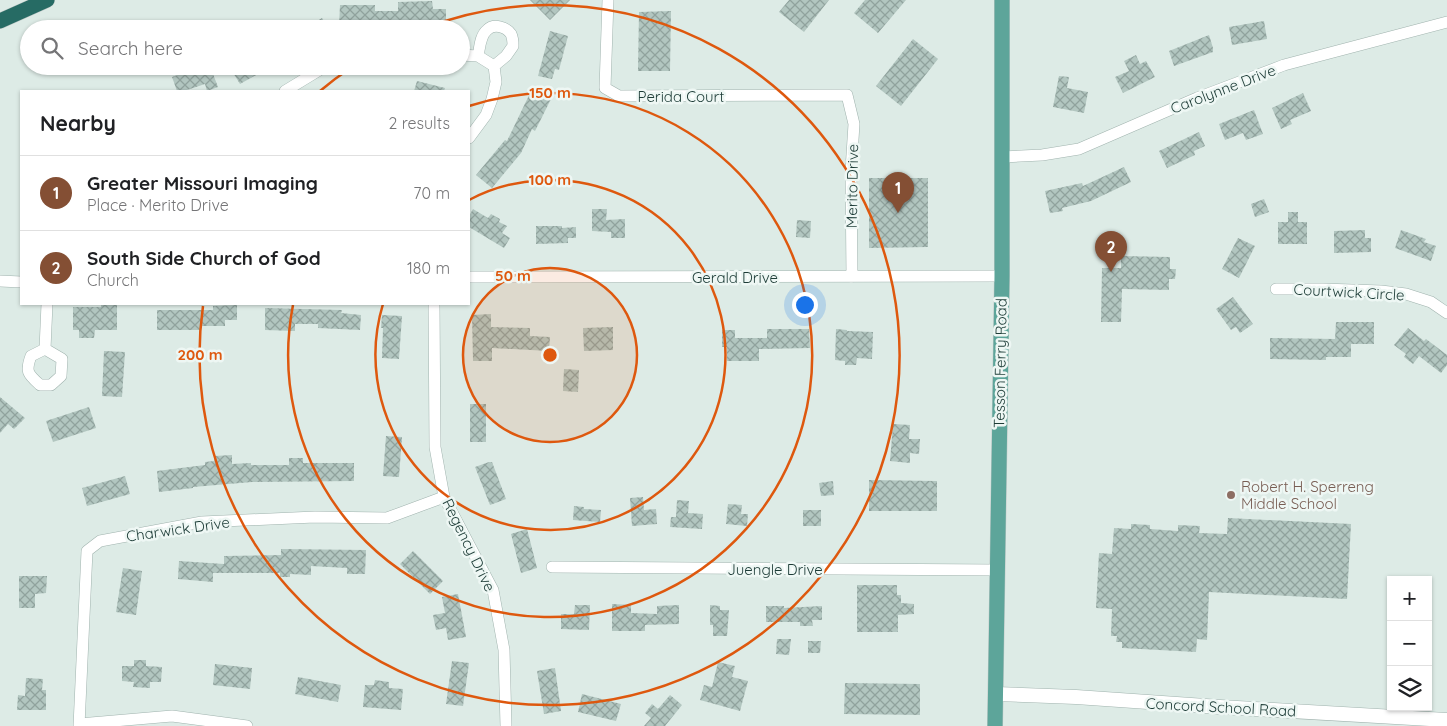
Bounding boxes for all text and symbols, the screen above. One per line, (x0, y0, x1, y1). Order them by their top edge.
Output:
search box (20, 20, 470, 75)
icon: search (38, 34, 66, 62)
text: Search here (78, 36, 183, 60)
street label: Carolynne Drive (1168, 60, 1278, 118)
text: 150 m (529, 83, 571, 102)
street label: Perida Court (638, 87, 724, 106)
text: Nearby (40, 110, 116, 136)
text: 2 results (388, 113, 450, 133)
street label: Merito Drive (842, 144, 862, 228)
text: 100 m (529, 170, 571, 189)
text: Greater Missouri Imaging (87, 171, 318, 195)
pin: 1 (882, 172, 914, 213)
text: 1 (53, 183, 59, 203)
text: 70 m (413, 183, 450, 203)
text: Place · Merito Drive (87, 195, 229, 215)
pin: 2 (1095, 231, 1127, 272)
text: South Side Church of God (87, 246, 321, 270)
text: 2 (51, 258, 61, 278)
text: 180 m (407, 258, 450, 278)
text: 50 m (495, 266, 531, 285)
street label: Gerald Drive (692, 268, 778, 287)
text: Church (87, 270, 139, 290)
street label: Courtwick Circle (1293, 280, 1405, 304)
your location (792, 292, 818, 318)
street label: Tesson Ferry Road (989, 298, 1011, 428)
text: 200 m (178, 345, 223, 364)
centre of rings (541, 346, 559, 364)
place label: Robert H. Sperreng Middle School (1241, 477, 1374, 513)
marker: Robert H. Sperreng Middle School (1225, 489, 1237, 501)
street label: Regency Drive (438, 495, 500, 595)
street label: Charwick Drive (125, 512, 231, 546)
street label: Juengle Drive (727, 560, 823, 579)
map controls (1387, 576, 1432, 711)
button: + (1387, 576, 1432, 621)
button: − (1387, 621, 1432, 666)
button: layers (1387, 666, 1432, 711)
street label: Concord School Road (1145, 694, 1297, 720)

